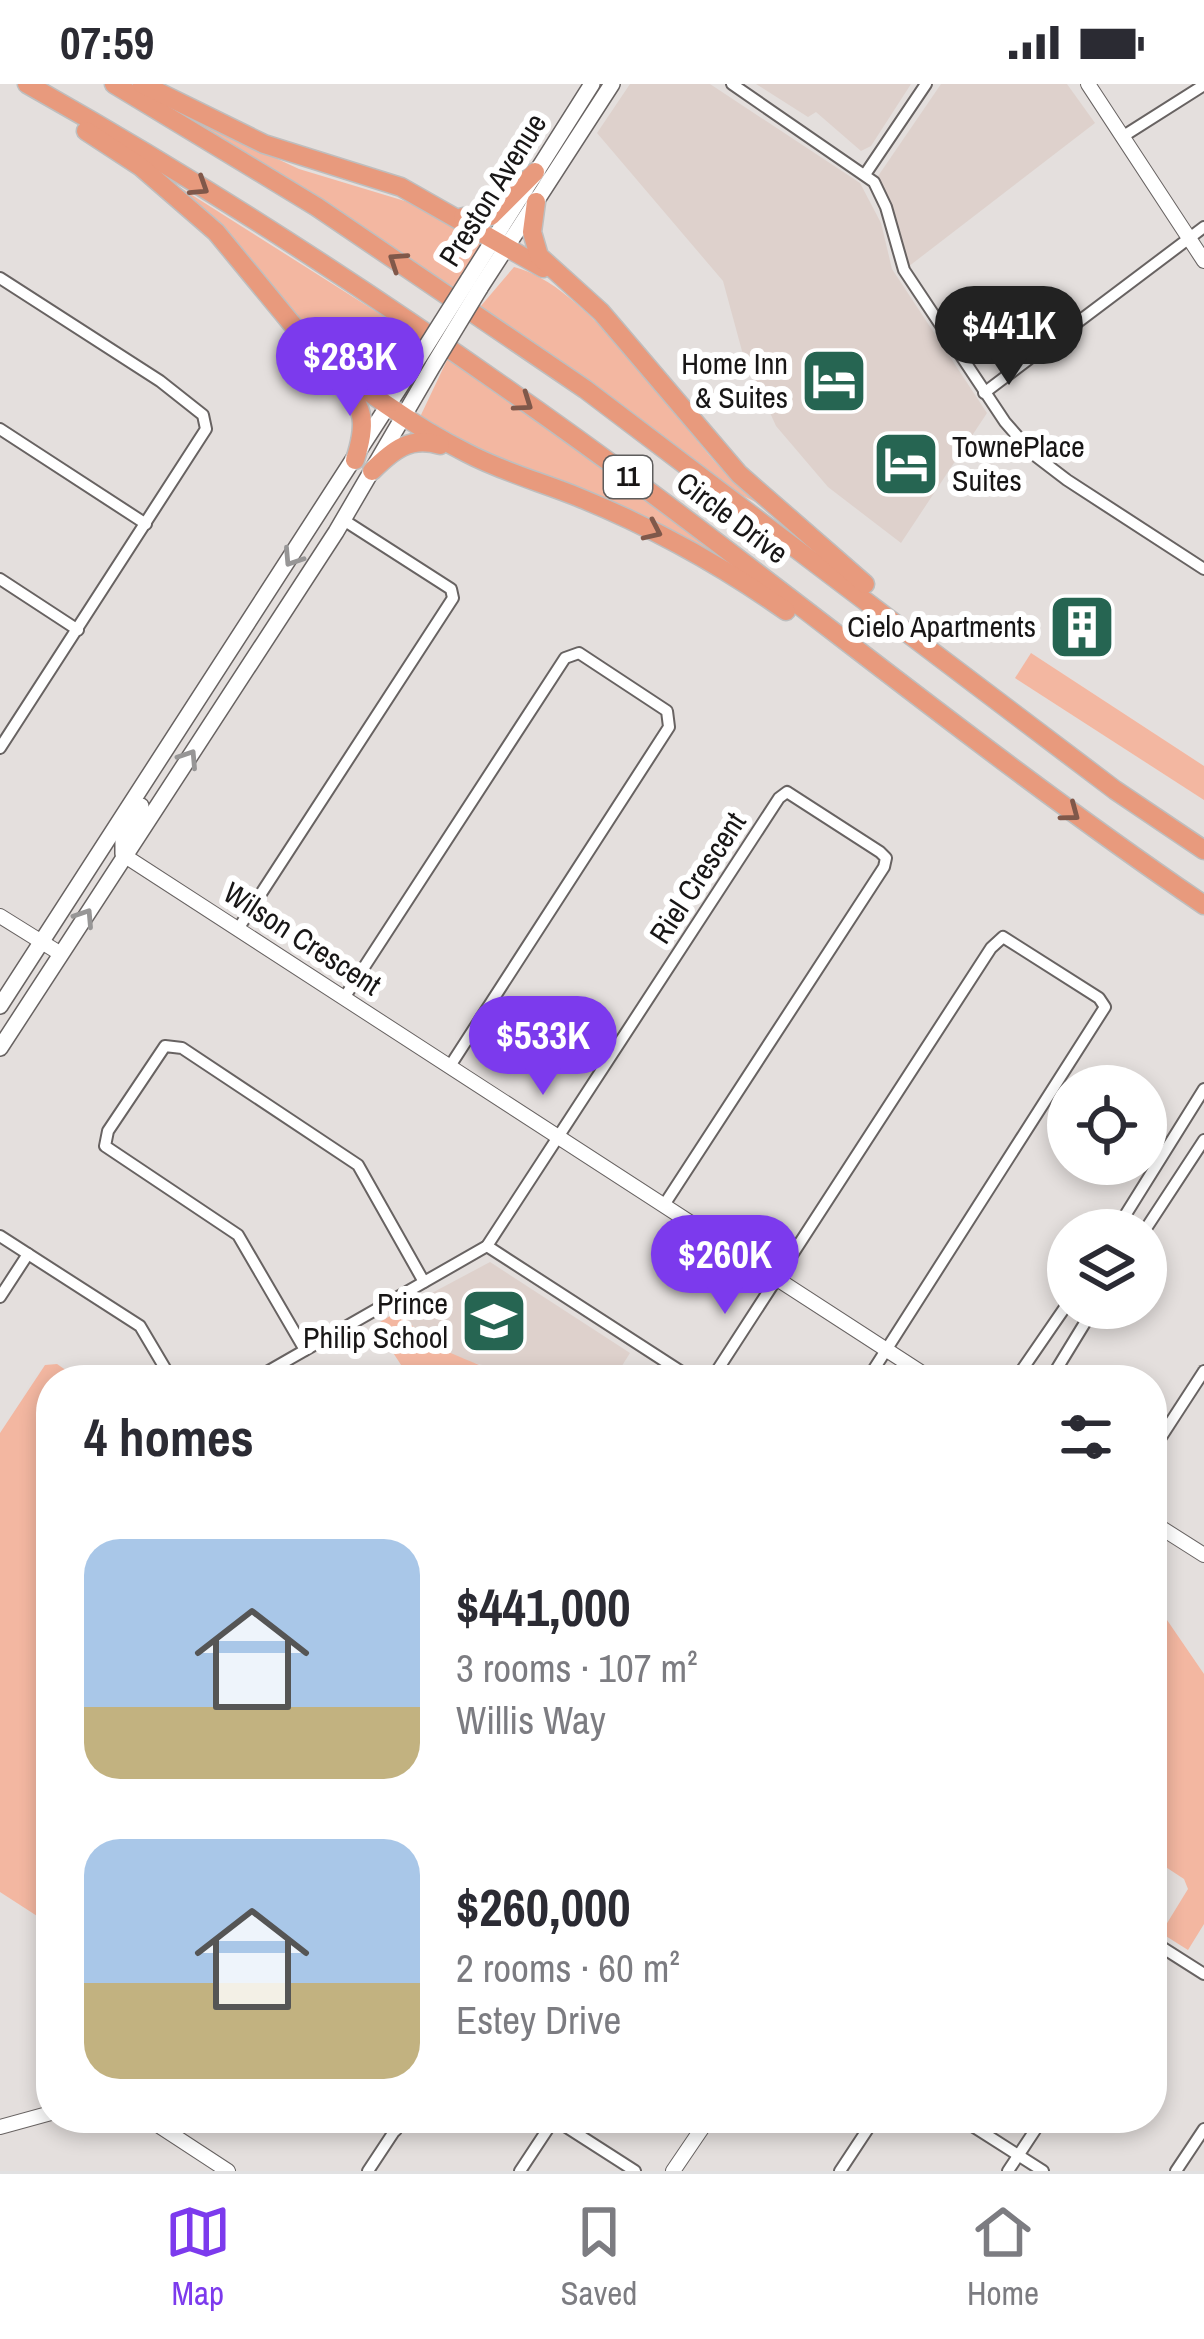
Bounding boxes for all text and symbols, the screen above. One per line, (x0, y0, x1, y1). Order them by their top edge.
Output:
text: 07:59 (60, 12, 154, 73)
street label: Preston Avenue (429, 105, 555, 274)
one-way arrow (186, 173, 208, 195)
one-way arrow (388, 253, 410, 275)
pin: $441K (925, 286, 1093, 388)
text: $441K (962, 299, 1056, 351)
pin: $283K (266, 317, 434, 419)
text: $283K (303, 330, 397, 382)
place label: Home Inn & Suites (681, 343, 788, 417)
hotel icon: Home Inn & Suites (799, 346, 869, 416)
one-way arrow (511, 389, 533, 411)
place label: TownePlace Suites (952, 426, 1085, 500)
hotel icon: TownePlace Suites (871, 429, 941, 499)
road number: 11 (604, 456, 652, 498)
street label: Circle Drive (669, 462, 796, 572)
one-way arrow (641, 517, 662, 540)
one-way arrow (283, 545, 306, 567)
building icon: Cielo Apartments (1047, 592, 1117, 662)
place label: Cielo Apartments (847, 606, 1036, 646)
one-way arrow (174, 750, 196, 772)
one-way arrow (1058, 799, 1080, 821)
street label: Riel Crescent (640, 804, 755, 951)
street label: Wilson Crescent (216, 872, 389, 1004)
one-way arrow (71, 908, 93, 930)
pin: $533K (459, 996, 627, 1098)
text: $533K (496, 1009, 590, 1061)
map controls (1047, 1065, 1167, 1329)
button: locate (1047, 1065, 1167, 1185)
button: layers (1047, 1209, 1167, 1329)
pin: $260K (641, 1215, 809, 1317)
text: $260K (678, 1228, 772, 1280)
place label: Prince Philip School (303, 1283, 448, 1357)
school or university icon: Prince Philip School (459, 1286, 529, 1356)
text: 4 homes (84, 1403, 254, 1472)
icon: filters (1053, 1404, 1119, 1470)
text: $441,000 (456, 1573, 630, 1642)
icon: home (180, 1587, 324, 1731)
text: 3 rooms · 107 m² (456, 1642, 698, 1694)
text: Willis Way (456, 1694, 606, 1746)
text: $260,000 (456, 1873, 630, 1942)
icon: home (180, 1887, 324, 2031)
text: 2 rooms · 60 m² (456, 1942, 680, 1994)
text: Estey Drive (456, 1994, 621, 2046)
tab: Map (165, 2199, 231, 2315)
tab: Saved (561, 2199, 637, 2315)
tab: Home (967, 2199, 1039, 2315)

